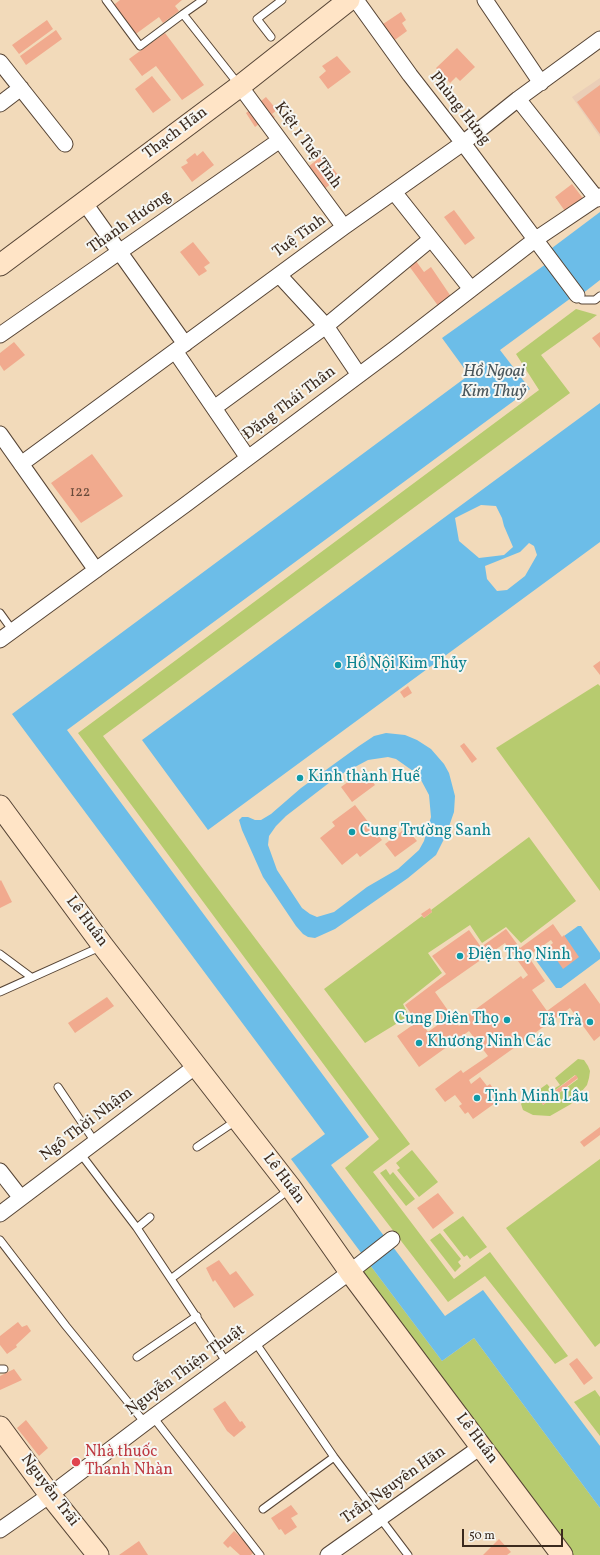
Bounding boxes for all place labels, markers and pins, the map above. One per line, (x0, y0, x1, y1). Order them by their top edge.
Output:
place label: Hồ Nội Kim Thủy (346, 655, 467, 675)
marker: Hồ Nội Kim Thủy (333, 660, 343, 670)
place label: Kinh thành Huế (308, 768, 420, 788)
marker: Kinh thành Huế (295, 773, 305, 783)
place label: Cung Trường Sanh (360, 822, 491, 842)
marker: Cung Trường Sanh (347, 827, 357, 837)
place label: Điện Thọ Ninh (468, 946, 571, 966)
marker: Điện Thọ Ninh (455, 951, 465, 961)
place label: Cung Diên Thọ (395, 1010, 499, 1030)
place label: Tả Trà (539, 1012, 582, 1032)
marker: Cung Diên Thọ (502, 1015, 512, 1025)
marker: Tả Trà (585, 1017, 595, 1027)
place label: Khương Ninh Các (427, 1033, 551, 1053)
marker: Khương Ninh Các (414, 1038, 424, 1048)
place label: Tịnh Minh Lâu (485, 1088, 589, 1108)
marker: Tịnh Minh Lâu (472, 1093, 482, 1103)
place label: Nhà thuốc Thanh Nhàn (85, 1443, 173, 1481)
marker: Nhà thuốc Thanh Nhàn (70, 1456, 82, 1468)

